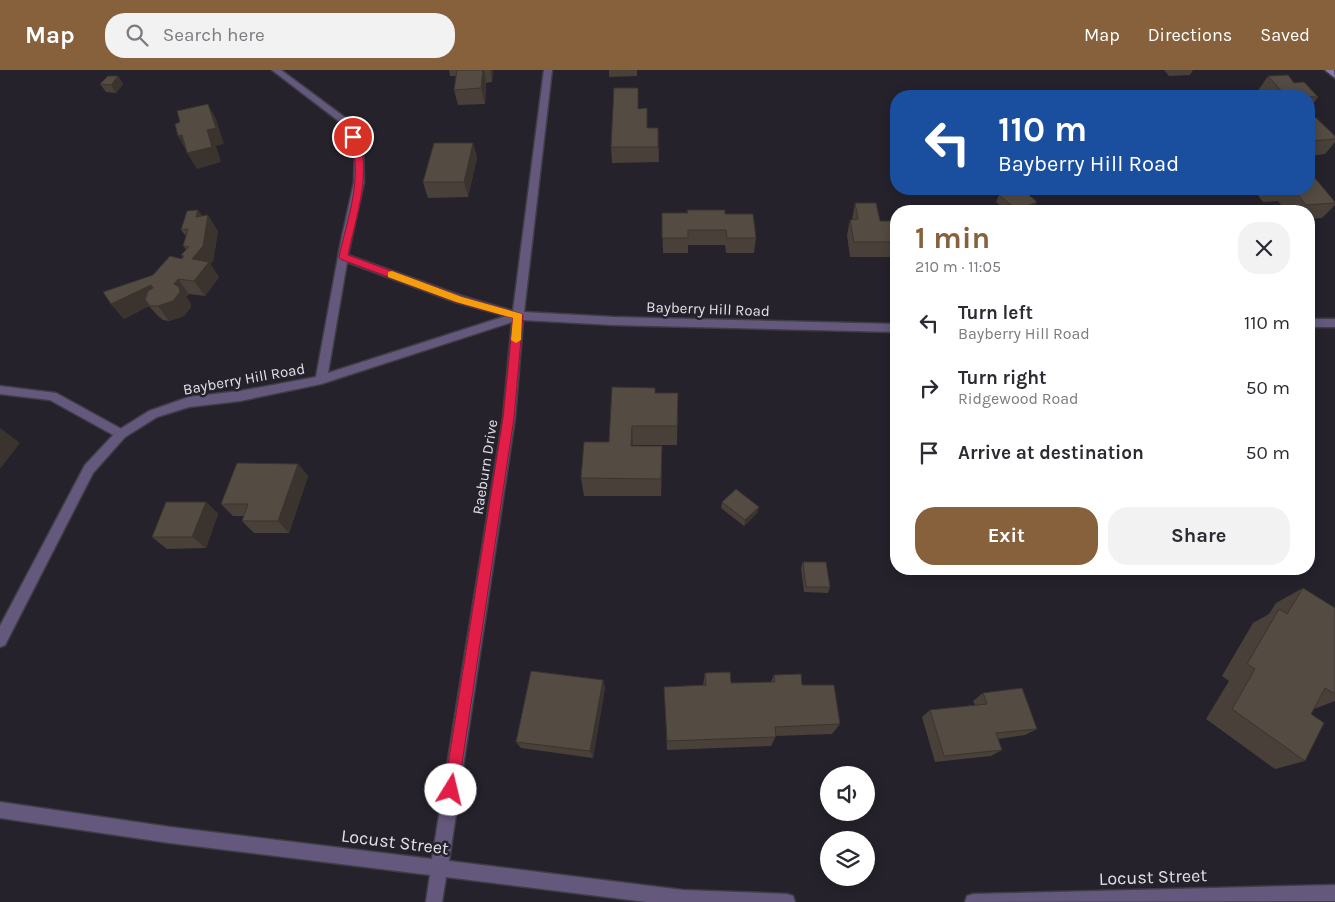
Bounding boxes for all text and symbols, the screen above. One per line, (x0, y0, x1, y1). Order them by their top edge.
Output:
search box (105, 13, 455, 58)
text: Map (25, 21, 75, 49)
icon: search (123, 21, 151, 49)
text: Search here (163, 24, 265, 46)
text: Map (1084, 24, 1120, 46)
text: Directions (1148, 24, 1232, 46)
text: Saved (1260, 24, 1310, 46)
text: 110 m (998, 109, 1087, 150)
icon: left (915, 110, 980, 175)
pin (332, 116, 374, 158)
icon: arrive (339, 123, 367, 151)
text: Bayberry Hill Road (998, 151, 1179, 177)
text: 1 min (915, 220, 990, 256)
button: close (1238, 222, 1290, 274)
text: 210 m · 11:05 (915, 257, 1001, 276)
street label: Bayberry Hill Road (646, 298, 770, 320)
text: Turn left (958, 302, 1033, 324)
icon: left (915, 309, 943, 337)
text: 110 m (1244, 312, 1290, 334)
text: Bayberry Hill Road (958, 324, 1090, 343)
street label: Bayberry Hill Road (182, 359, 306, 399)
text: Turn right (958, 367, 1047, 389)
icon: right (915, 374, 943, 402)
text: 50 m (1246, 377, 1290, 399)
text: Ridgewood Road (958, 389, 1079, 408)
street label: Raeburn Drive (469, 418, 501, 516)
icon: arrive (915, 439, 943, 467)
text: Arrive at destination (958, 442, 1144, 464)
text: 50 m (1246, 442, 1290, 464)
button: Exit (915, 507, 1098, 565)
button: Share (1108, 507, 1290, 565)
position arrow (424, 763, 476, 815)
map controls (820, 766, 875, 886)
button: sound (820, 766, 875, 821)
street label: Locust Street (340, 824, 450, 860)
button: layers (820, 831, 875, 886)
street label: Locust Street (1098, 864, 1208, 890)

